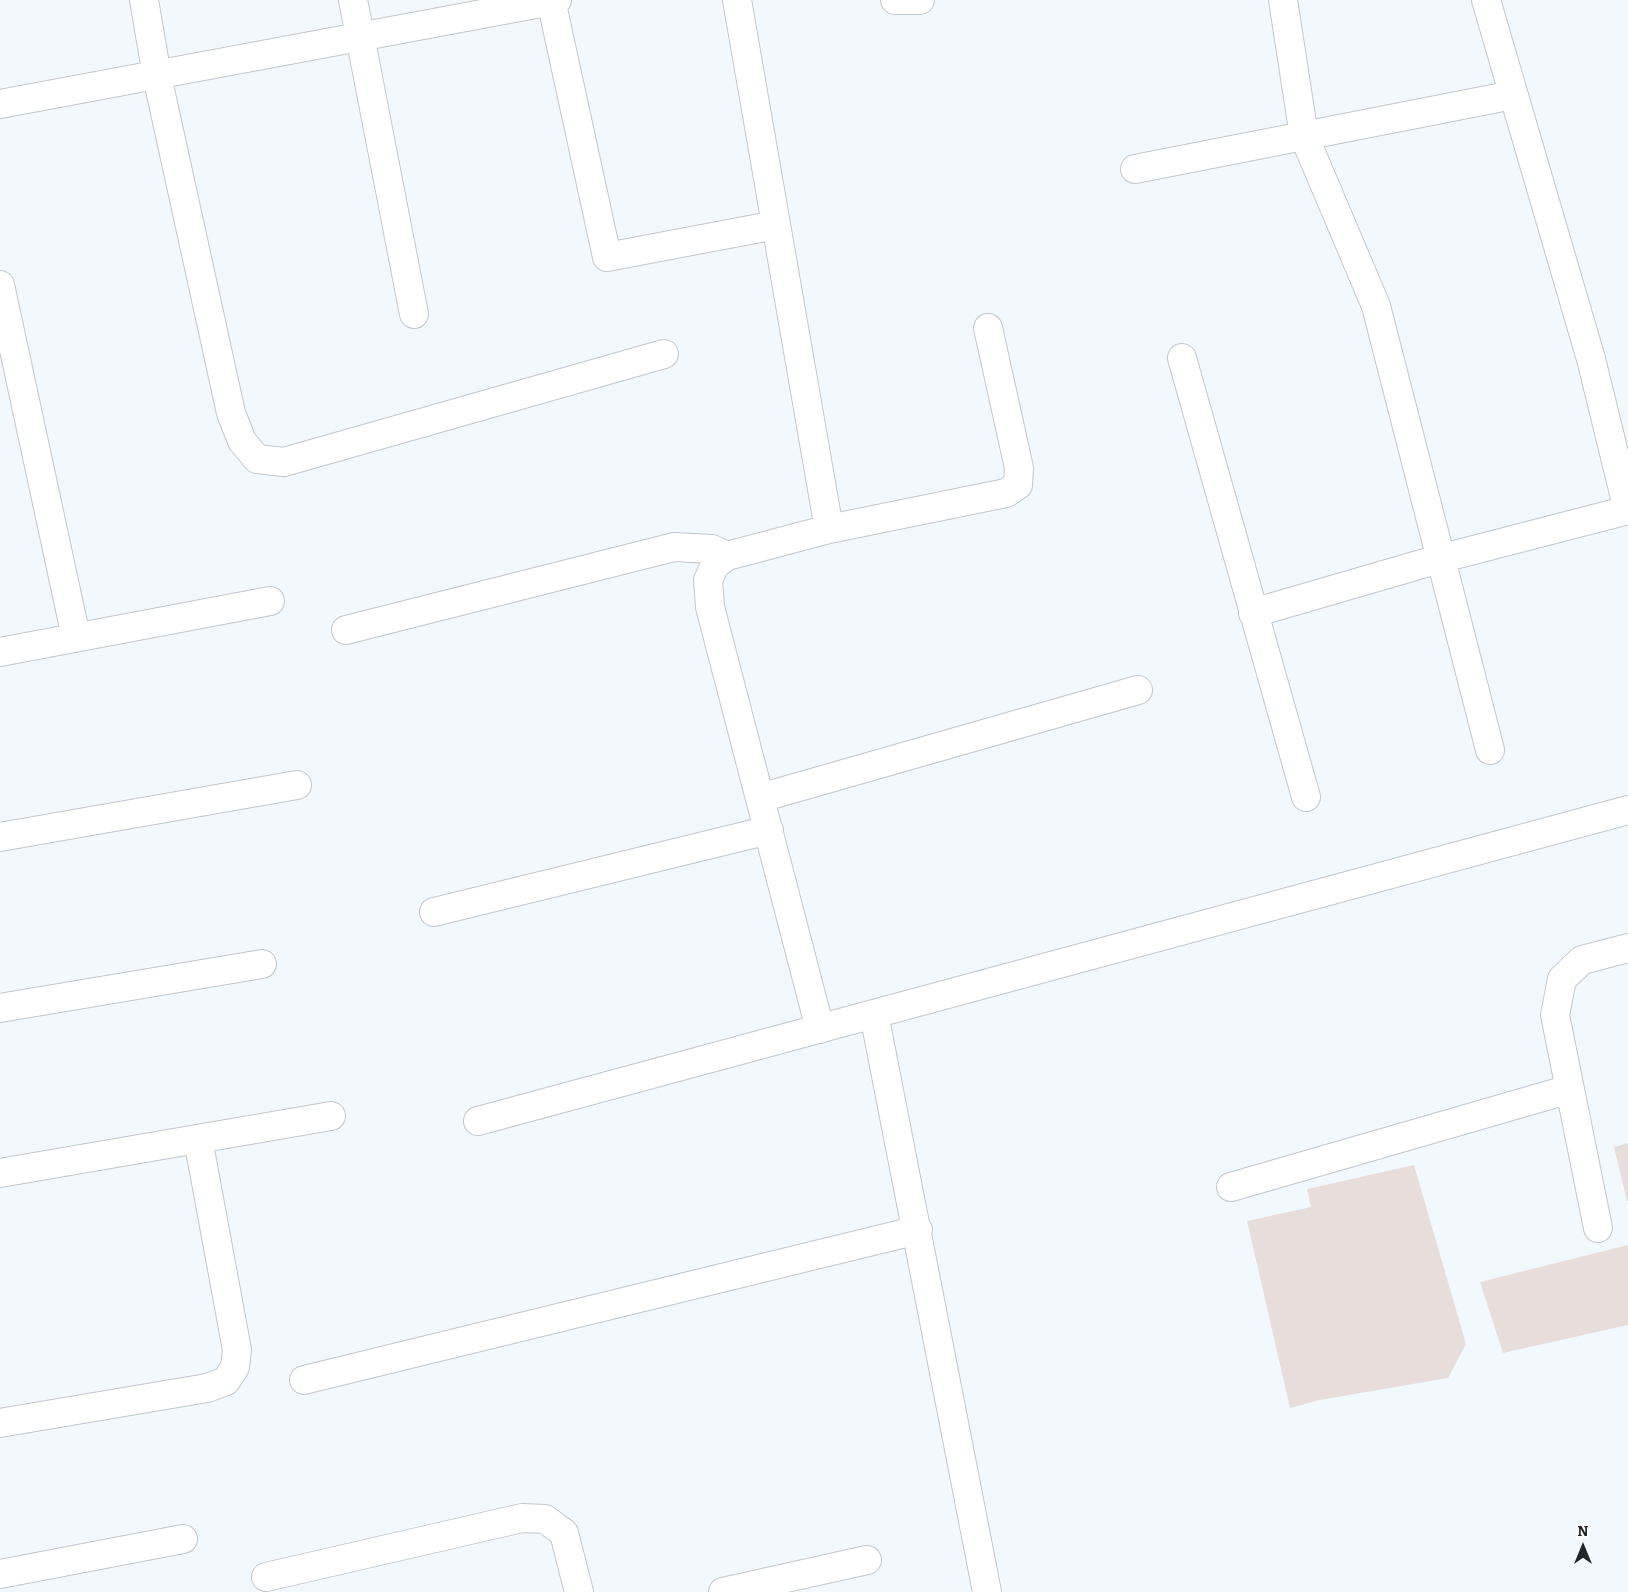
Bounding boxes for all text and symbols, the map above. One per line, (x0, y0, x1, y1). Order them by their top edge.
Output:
north arrow (1558, 1522, 1608, 1572)
text: N (1578, 1523, 1588, 1540)

